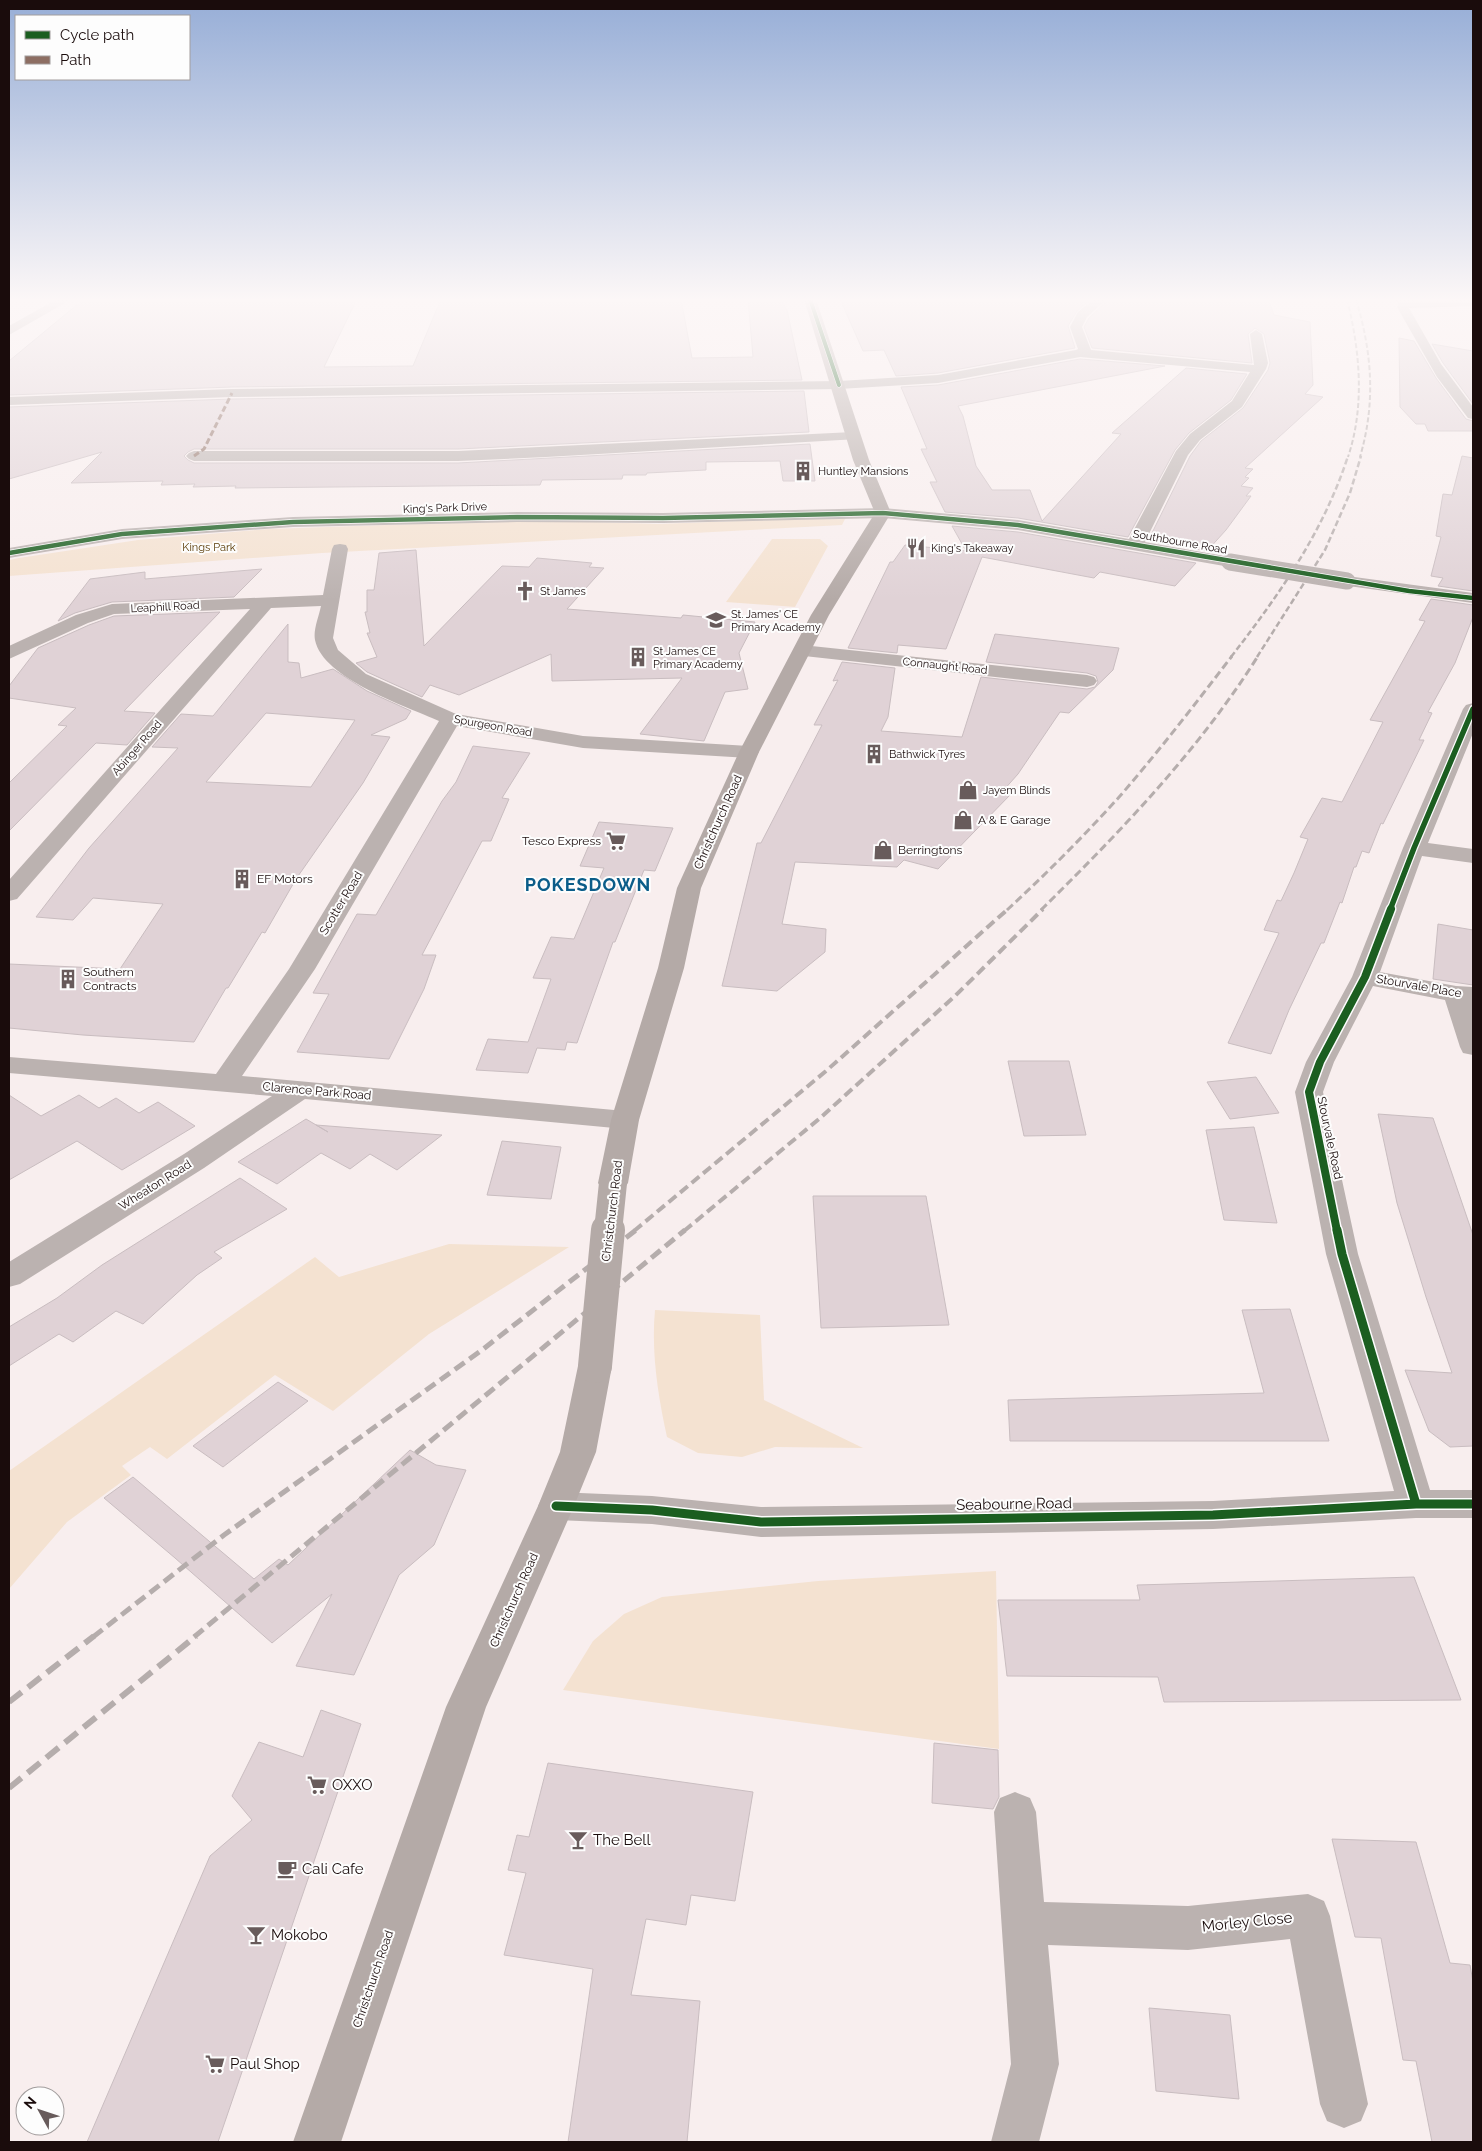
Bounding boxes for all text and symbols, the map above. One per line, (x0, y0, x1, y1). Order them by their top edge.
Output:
legend (15, 15, 190, 80)
text: Cycle path (60, 26, 134, 44)
text: Path (60, 51, 91, 69)
building icon: Huntley Mansions (792, 460, 814, 482)
place label: Huntley Mansions (818, 465, 908, 478)
street label: King's Park Drive (403, 500, 488, 516)
street label: Southbourne Road (1132, 527, 1228, 557)
restaurant icon: King's Takeaway (905, 537, 927, 559)
park label: Kings Park (182, 541, 236, 554)
place label: King's Takeaway (931, 542, 1014, 555)
church icon: St James (514, 580, 536, 602)
place label: St James (540, 585, 586, 598)
street label: Leaphill Road (130, 599, 200, 615)
place label: St. James' CE Primary Academy (731, 608, 821, 634)
school or university icon: St. James' CE Primary Academy (705, 609, 727, 631)
place label: St James CE Primary Academy (653, 645, 743, 671)
building icon: St James CE Primary Academy (627, 646, 649, 668)
street label: Connaught Road (902, 655, 988, 677)
street label: Spurgeon Road (453, 713, 533, 739)
street label: Abinger Road (109, 718, 165, 778)
building icon: Bathwick Tyres (863, 743, 885, 765)
place label: Bathwick Tyres (889, 748, 965, 761)
street label: Christchurch Road (691, 773, 745, 871)
shop icon: Jayem Blinds (957, 779, 979, 801)
place label: Jayem Blinds (983, 784, 1050, 797)
shop icon: A & E Garage (952, 809, 974, 831)
place label: A & E Garage (978, 813, 1051, 827)
supermarket icon: Tesco Express (605, 830, 627, 852)
place label: Tesco Express (522, 834, 601, 848)
shop icon: Berringtons (872, 839, 894, 861)
place label: Berringtons (898, 843, 963, 857)
building icon: EF Motors (231, 868, 253, 890)
street label: Scotter Road (317, 869, 365, 937)
place label: EF Motors (257, 872, 313, 886)
district label: POKESDOWN (525, 874, 651, 895)
place label: Southern Contracts (83, 965, 137, 993)
building icon: Southern Contracts (57, 968, 79, 990)
street label: Stourvale Place (1375, 972, 1463, 1000)
street label: Clarence Park Road (262, 1079, 372, 1103)
street label: Stourvale Road (1314, 1095, 1346, 1181)
street label: Wheaton Road (116, 1157, 194, 1213)
street label: Christchurch Road (599, 1160, 625, 1262)
street label: Seabourne Road (956, 1494, 1072, 1514)
street label: Christchurch Road (487, 1551, 541, 1649)
supermarket icon: OXXO (306, 1774, 328, 1796)
place label: OXXO (332, 1776, 372, 1794)
bar icon: The Bell (567, 1829, 589, 1851)
place label: The Bell (593, 1831, 651, 1849)
cafe icon: Cali Cafe (276, 1858, 298, 1880)
place label: Cali Cafe (302, 1860, 364, 1878)
street label: Morley Close (1201, 1908, 1293, 1936)
bar icon: Mokobo (245, 1924, 267, 1946)
place label: Mokobo (271, 1926, 328, 1944)
street label: Christchurch Road (350, 1929, 396, 2029)
supermarket icon: Paul Shop (204, 2053, 226, 2075)
place label: Paul Shop (230, 2055, 300, 2073)
north arrow (15, 2086, 65, 2136)
text: N (20, 2093, 40, 2112)

